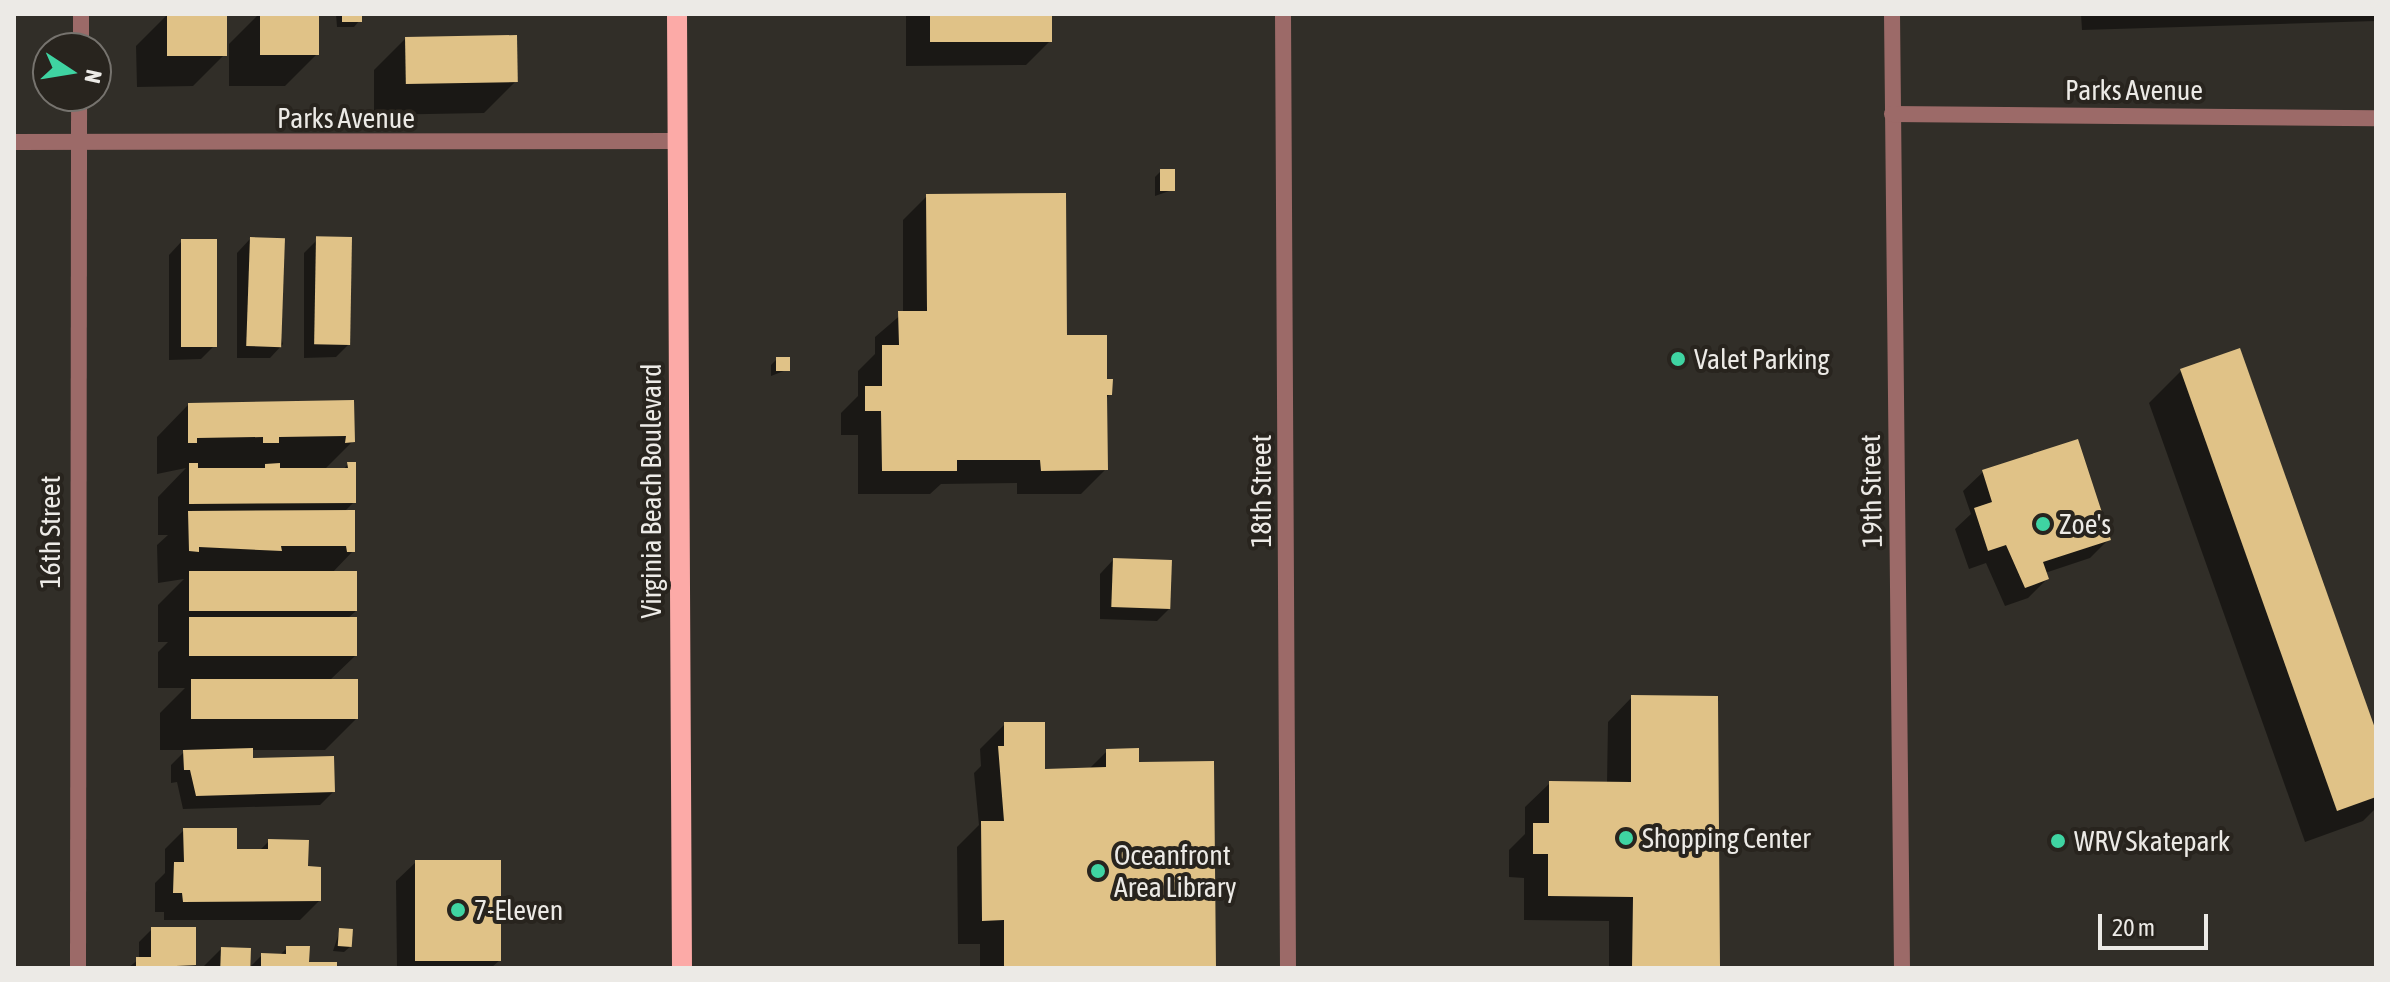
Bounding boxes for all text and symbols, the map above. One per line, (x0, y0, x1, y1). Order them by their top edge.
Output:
north arrow (32, 32, 112, 112)
text: N (79, 68, 108, 86)
street label: Parks Avenue (2065, 73, 2203, 107)
street label: Parks Avenue (277, 101, 415, 135)
place label: Valet Parking (1694, 342, 1830, 376)
marker: Valet Parking (1669, 350, 1687, 368)
street label: Virginia Beach Boulevard (634, 363, 668, 619)
street label: 18th Street (1244, 434, 1278, 548)
street label: 19th Street (1853, 434, 1889, 548)
street label: 16th Street (33, 475, 67, 589)
place label: Zoe's (2059, 507, 2111, 541)
marker: Zoe's (2034, 515, 2052, 533)
place label: Shopping Center (1642, 821, 1811, 855)
place label: WRV Skatepark (2074, 824, 2230, 858)
marker: Shopping Center (1617, 829, 1635, 847)
marker: WRV Skatepark (2049, 832, 2067, 850)
place label: Oceanfront Area Library (1114, 838, 1237, 904)
marker: Oceanfront Area Library (1089, 862, 1107, 880)
place label: 7-Eleven (474, 893, 563, 927)
scale bar (2102, 898, 2212, 948)
marker: 7-Eleven (449, 901, 467, 919)
text: 20 m (2112, 914, 2155, 941)

